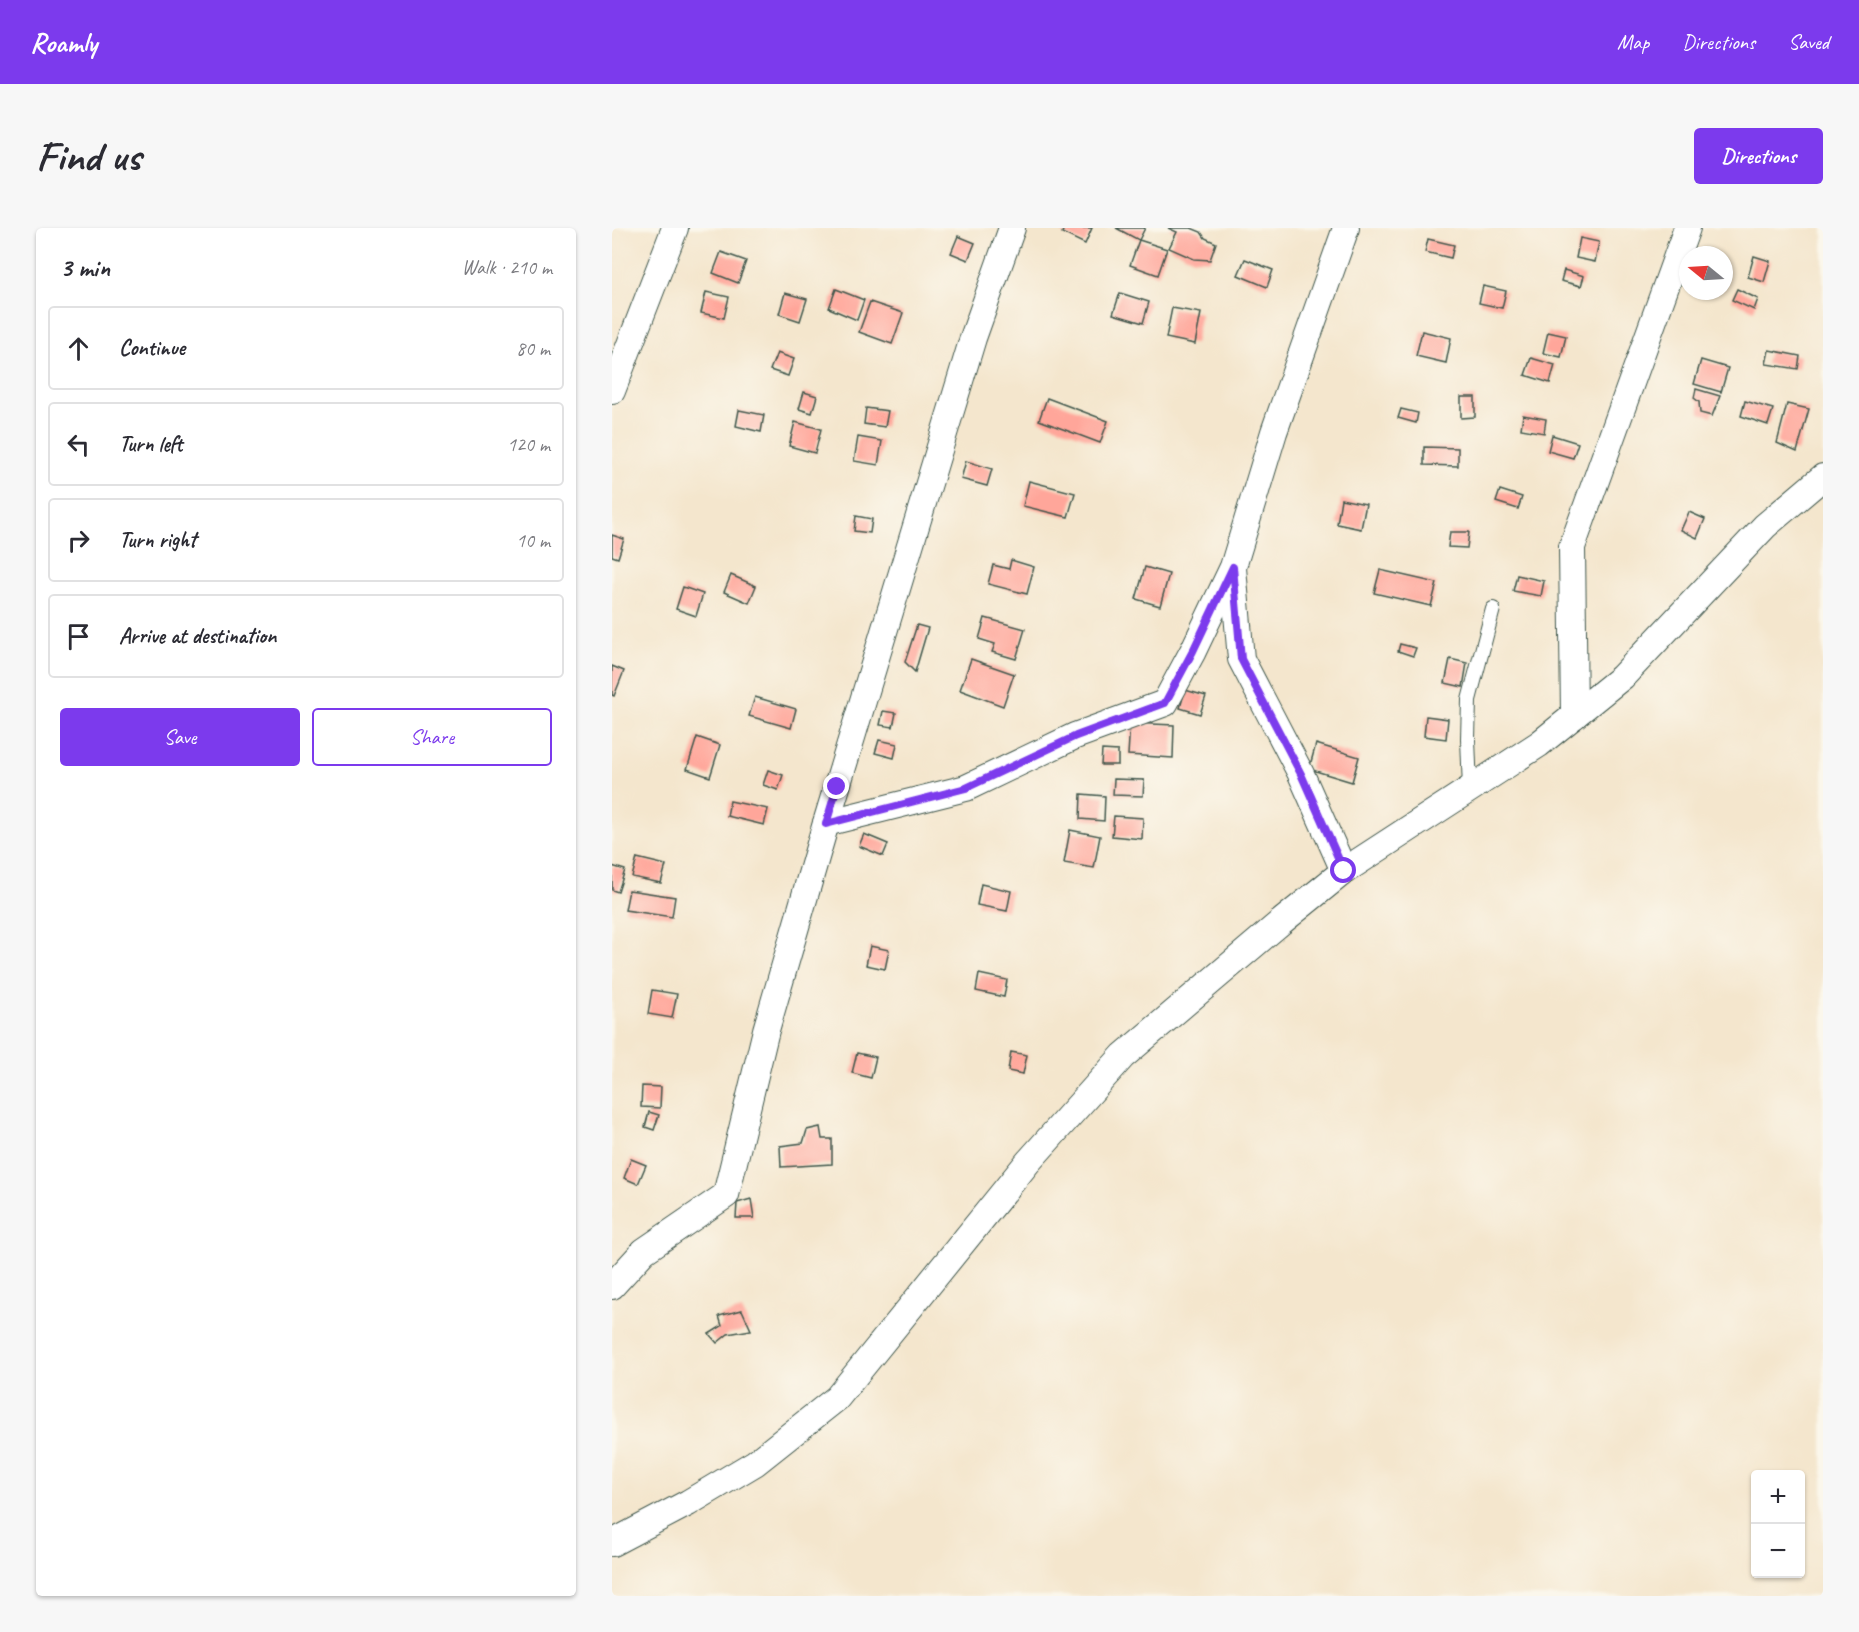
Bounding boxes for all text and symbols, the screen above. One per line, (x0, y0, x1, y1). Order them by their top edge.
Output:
text: Roamly (30, 25, 97, 60)
text: Map (1617, 29, 1649, 55)
text: Directions (1682, 29, 1755, 55)
text: Saved (1788, 29, 1829, 55)
button: Directions (1694, 128, 1823, 184)
text: Find us (36, 130, 141, 183)
north arrow (1679, 246, 1733, 300)
text: 3 min (60, 251, 110, 284)
text: Walk · 210 m (462, 255, 552, 280)
icon: ahead (62, 332, 95, 365)
text: Continue (119, 334, 185, 362)
text: 80 m (516, 336, 550, 361)
icon: left (62, 428, 95, 461)
text: Turn left (119, 430, 183, 458)
text: 120 m (507, 432, 550, 457)
icon: right (62, 524, 95, 557)
text: Turn right (119, 526, 196, 554)
text: 10 m (516, 528, 550, 553)
icon: arrive (62, 620, 95, 653)
text: Arrive at destination (119, 622, 276, 650)
button: Save (60, 708, 300, 766)
button: Share (312, 708, 552, 766)
route end (823, 773, 849, 799)
route start (1330, 857, 1356, 883)
map controls (1751, 1470, 1805, 1578)
button: + (1751, 1470, 1805, 1524)
button: − (1751, 1524, 1805, 1578)

